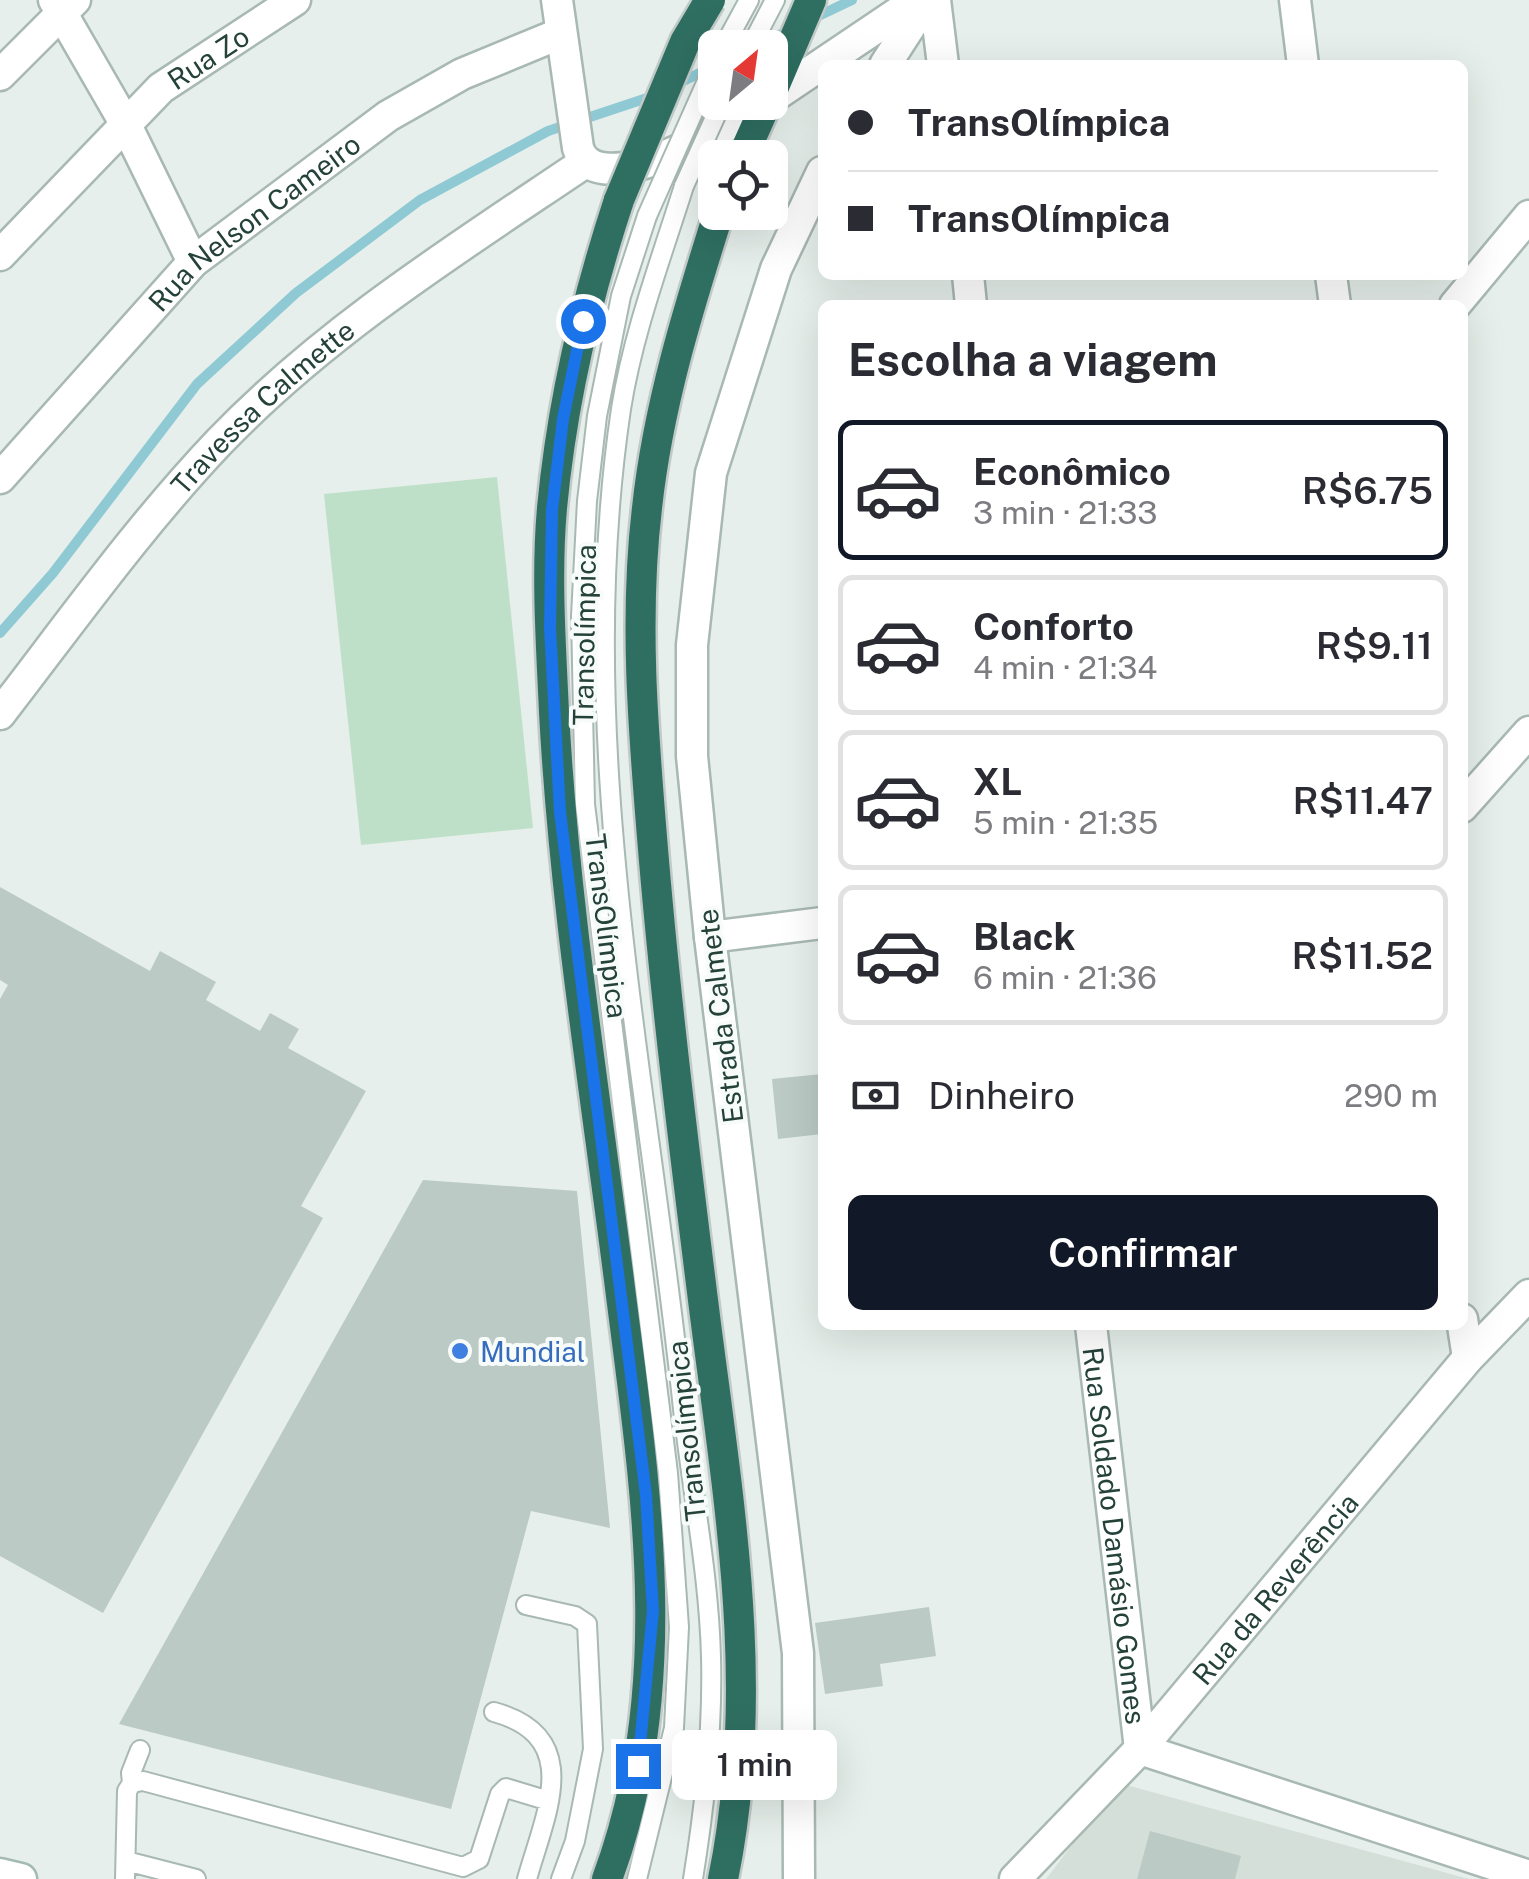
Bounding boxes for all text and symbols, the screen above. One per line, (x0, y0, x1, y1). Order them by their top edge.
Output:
street label: Rua Zo (161, 19, 255, 96)
north arrow (698, 30, 788, 120)
map controls (698, 30, 788, 230)
text: TransOlímpica (908, 100, 1170, 145)
street label: Rua Nelson Cameiro (141, 126, 366, 317)
button: locate (698, 140, 788, 230)
text: TransOlímpica (908, 196, 1170, 241)
route start (561, 299, 606, 344)
street label: Travessa Calmette (163, 313, 360, 501)
text: Escolha a viagem (848, 333, 1218, 386)
icon: car (853, 445, 943, 535)
text: Econômico (973, 449, 1171, 494)
text: R$6.75 (1302, 468, 1433, 513)
text: 3 min · 21:33 (973, 494, 1157, 531)
street label: Transolímpica (566, 544, 602, 726)
icon: car (853, 600, 943, 690)
text: Conforto (973, 604, 1134, 649)
text: R$9.11 (1316, 623, 1433, 668)
text: 4 min · 21:34 (973, 649, 1157, 686)
icon: car (853, 755, 943, 845)
text: XL (973, 759, 1022, 804)
text: R$11.47 (1293, 778, 1433, 823)
text: 5 min · 21:35 (973, 804, 1158, 841)
street label: TransOlímpica (579, 832, 635, 1020)
street label: Estrada Calmete (690, 907, 750, 1125)
icon: car (853, 910, 943, 1000)
text: Black (973, 914, 1076, 959)
text: R$11.52 (1292, 933, 1433, 978)
text: 6 min · 21:36 (973, 959, 1157, 996)
icon: cash (848, 1068, 903, 1123)
text: Dinheiro (928, 1073, 1075, 1118)
text: 290 m (1344, 1077, 1438, 1114)
button: Confirmar (848, 1195, 1438, 1310)
place label: Mundial (480, 1335, 585, 1368)
street label: Transolímpica (660, 1339, 712, 1523)
marker: Mundial (449, 1340, 471, 1362)
street label: Rua Soldado Damásio Gomes (1077, 1345, 1154, 1726)
street label: Rua da Reverência (1185, 1486, 1364, 1691)
callout: 1 min (673, 1731, 838, 1801)
route end (616, 1744, 661, 1789)
text: 1 min (716, 1746, 793, 1783)

